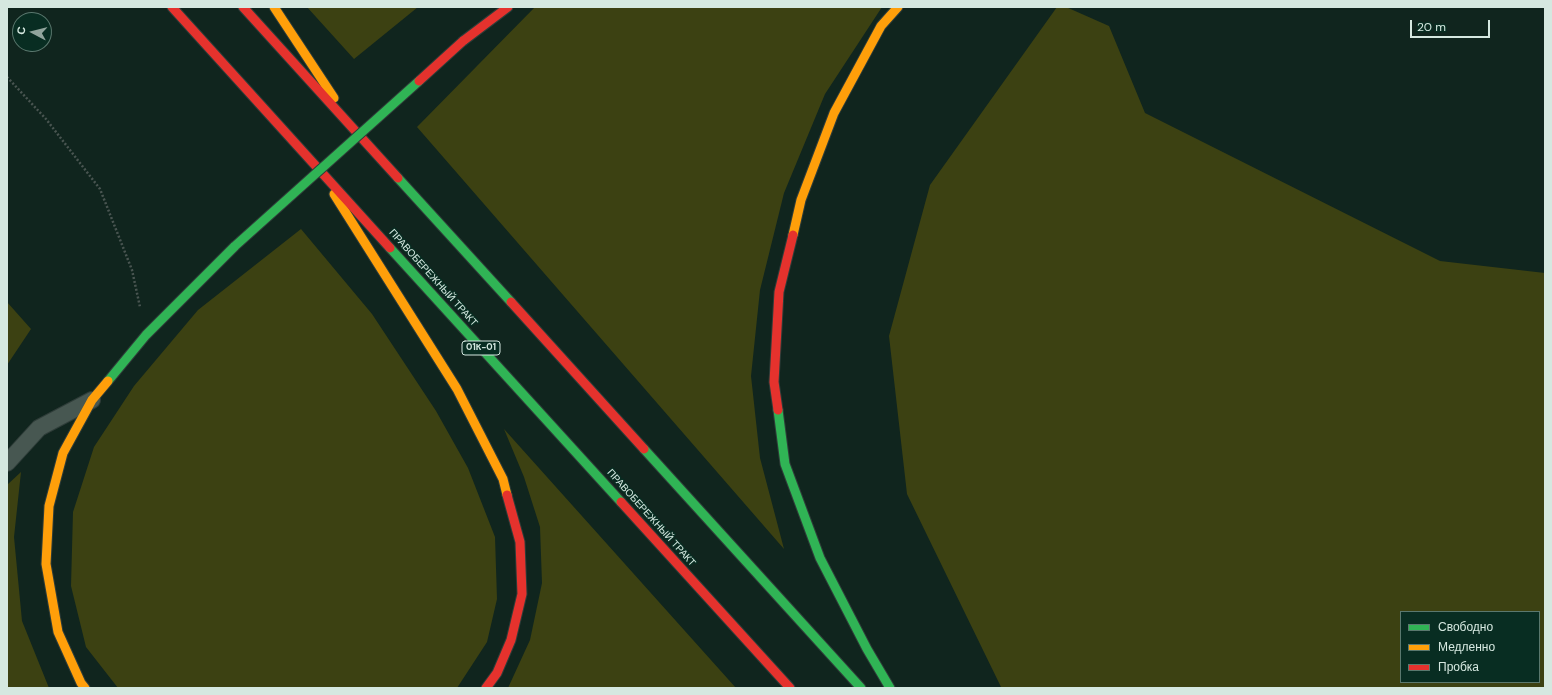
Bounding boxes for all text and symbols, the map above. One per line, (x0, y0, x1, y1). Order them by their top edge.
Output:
north arrow (12, 12, 52, 52)
scale bar (1412, 12, 1492, 38)
text: 20 m (1417, 19, 1446, 35)
text: С (14, 26, 29, 35)
street label: ПРАВОБЕРЕЖНЫЙ ТРАКТ (386, 227, 480, 329)
road number: 01К-01 (462, 341, 500, 355)
street label: ПРАВОБЕРЕЖНЫЙ ТРАКТ (604, 467, 698, 569)
legend (1400, 611, 1540, 683)
text: Свободно (1438, 619, 1493, 635)
text: Медленно (1438, 639, 1495, 655)
text: Пробка (1438, 659, 1479, 675)

